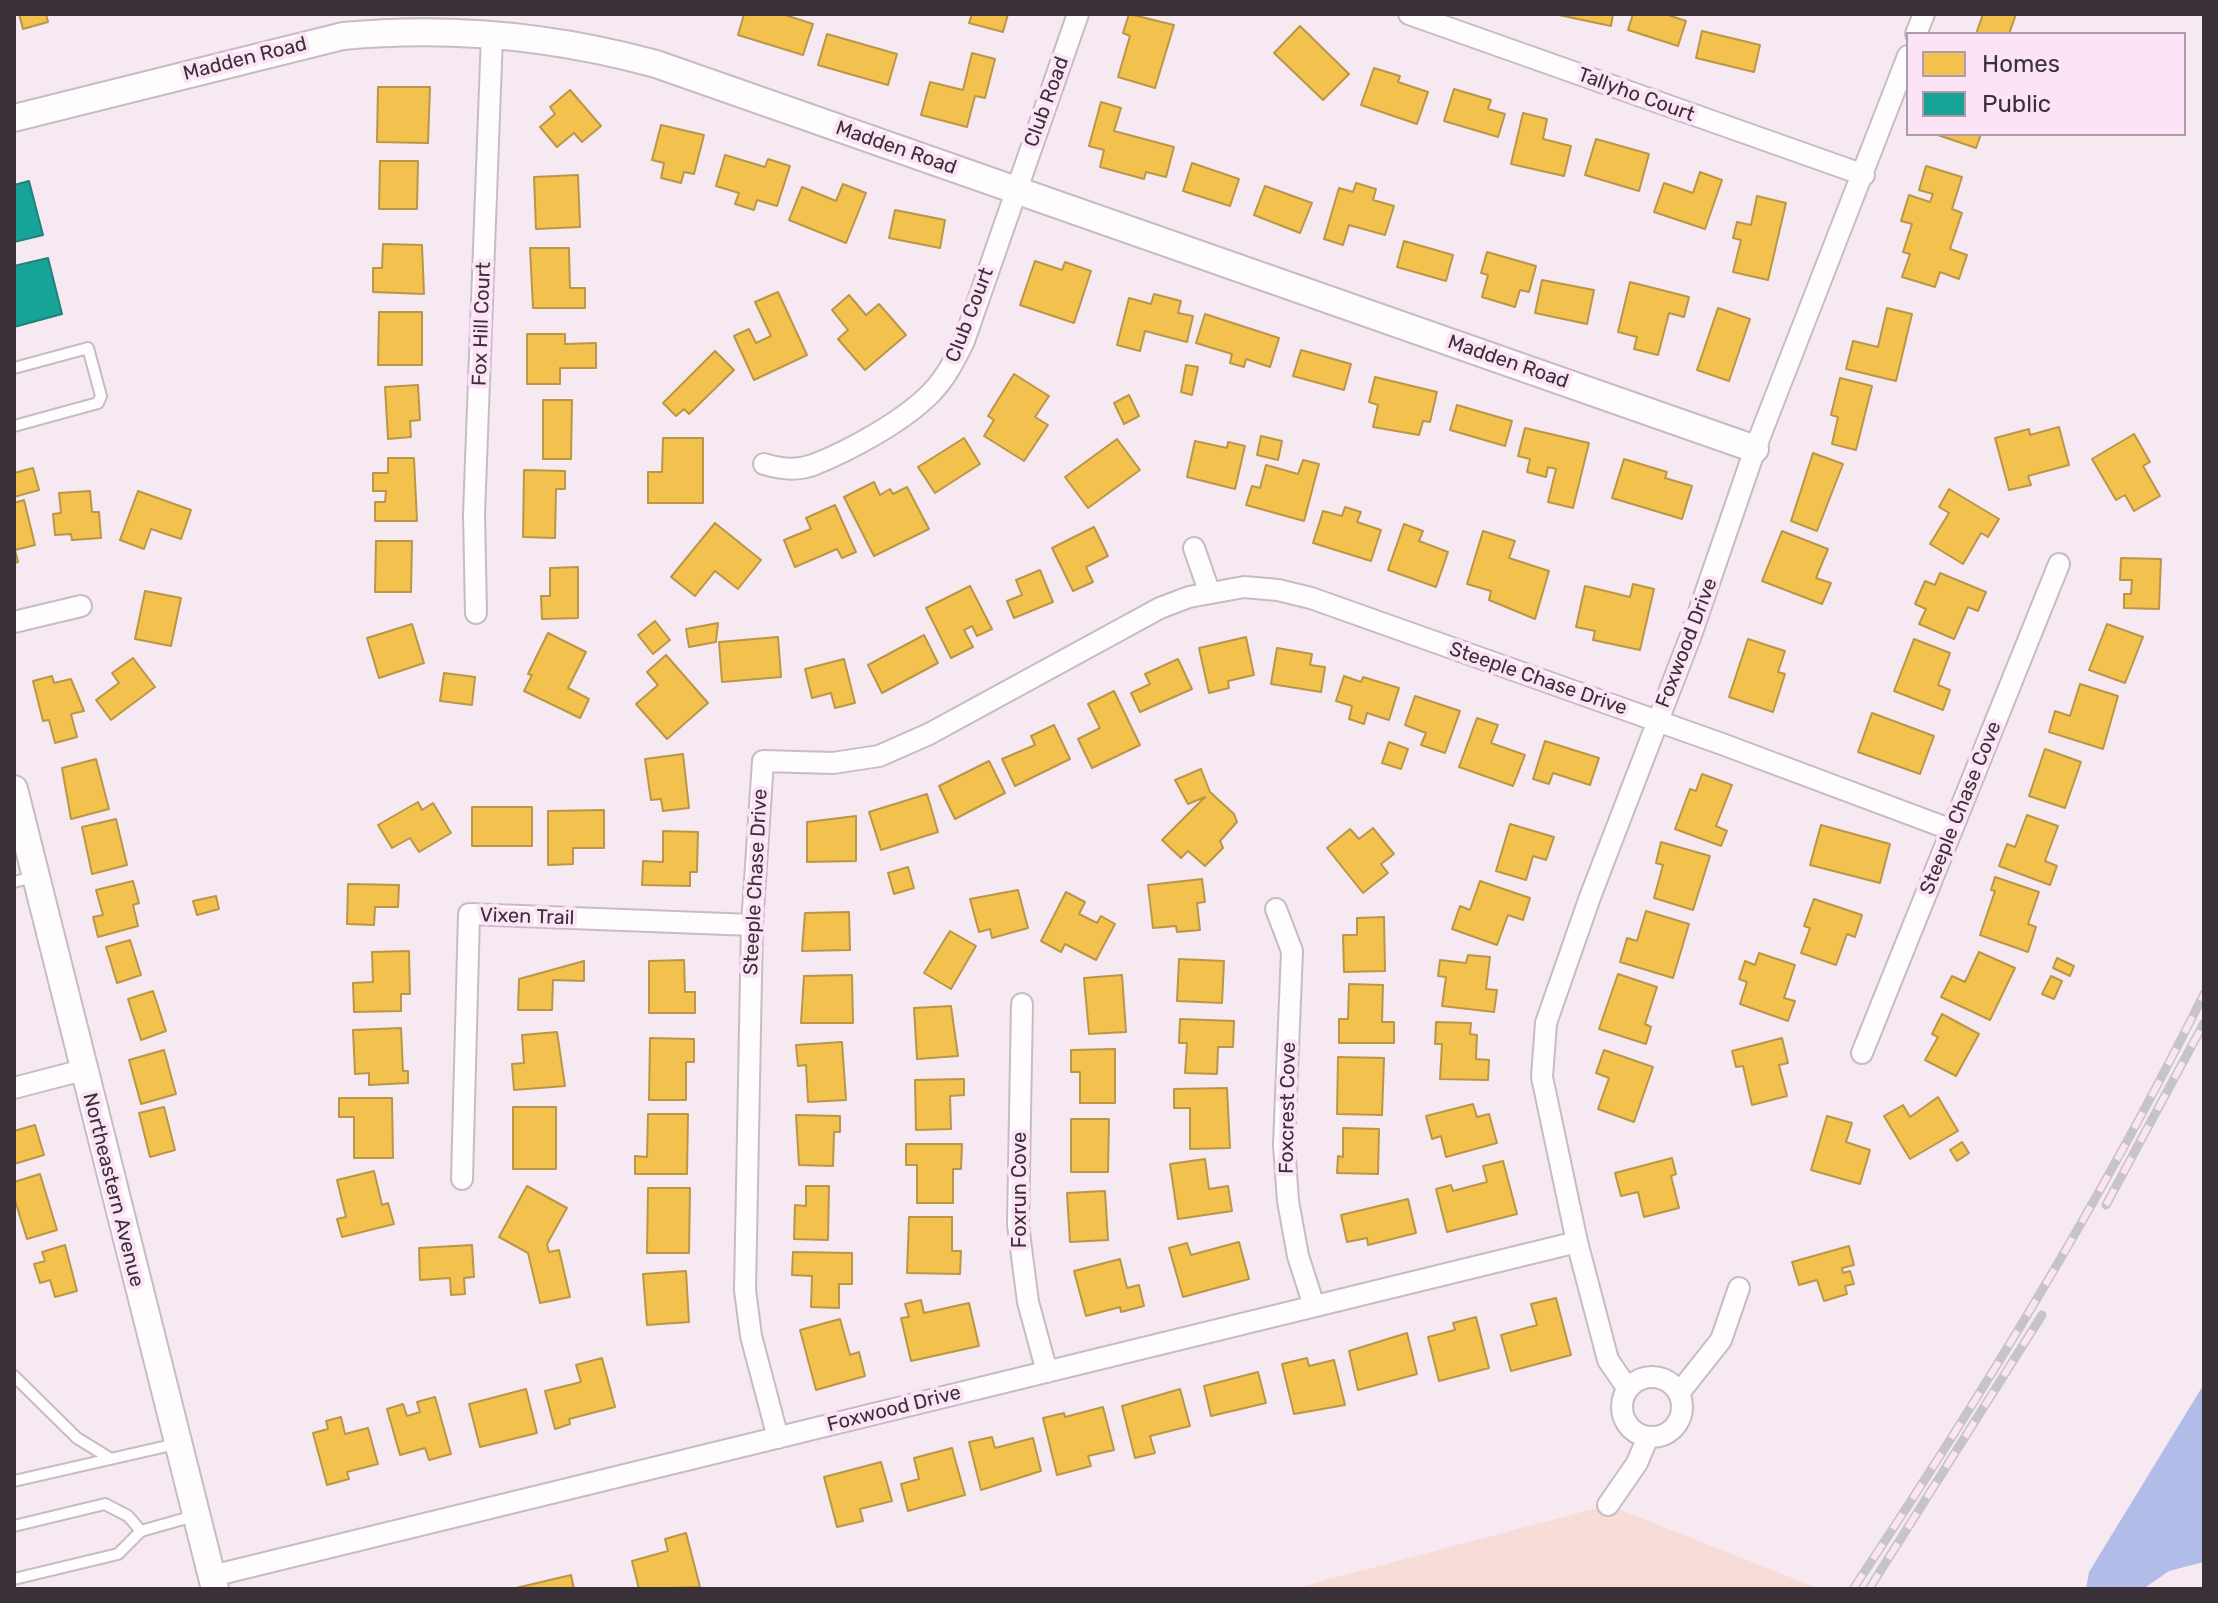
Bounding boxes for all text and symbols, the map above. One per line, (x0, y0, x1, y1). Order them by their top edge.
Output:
street label: Madden Road (181, 32, 309, 86)
legend (1906, 32, 2186, 136)
text: Homes (1982, 50, 2060, 78)
street label: Club Road (1020, 54, 1074, 150)
street label: Tallyho Court (1574, 63, 1698, 127)
text: Public (1982, 90, 2051, 118)
street label: Madden Road (832, 116, 960, 180)
street label: Fox Hill Court (468, 261, 496, 387)
street label: Club Court (941, 264, 999, 366)
street label: Madden Road (1444, 330, 1572, 394)
street label: Foxwood Drive (1651, 575, 1723, 711)
street label: Steeple Chase Drive (1446, 637, 1630, 721)
street label: Steeple Chase Cove (1915, 718, 2007, 898)
street label: Steeple Chase Drive (739, 788, 773, 976)
street label: Vixen Trail (479, 903, 575, 931)
street label: Foxcrest Cove (1275, 1042, 1301, 1174)
street label: Northeastern Avenue (77, 1091, 149, 1289)
street label: Foxrun Cove (1008, 1132, 1032, 1248)
street label: Foxwood Drive (825, 1381, 963, 1437)

